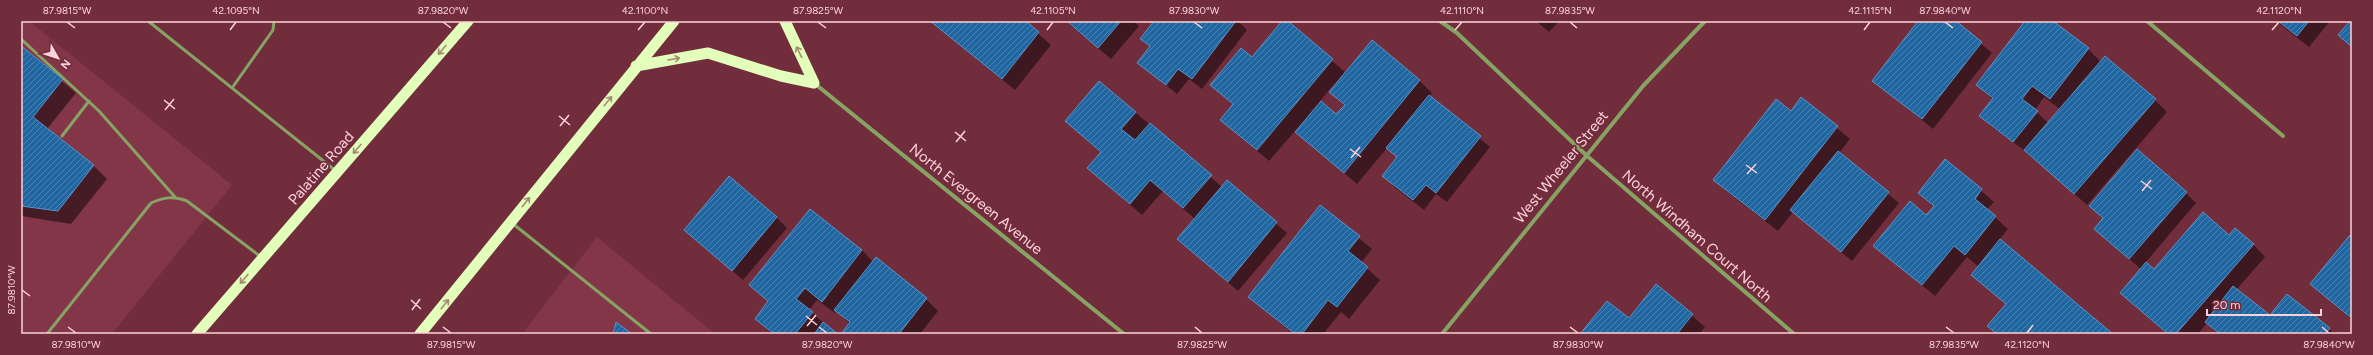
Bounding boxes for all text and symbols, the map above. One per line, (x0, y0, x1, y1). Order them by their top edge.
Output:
text: 87.9815°W (43, 4, 92, 17)
text: 42.1095°N (212, 4, 260, 17)
text: 87.9820°W (418, 4, 469, 17)
text: 42.1100°N (622, 4, 668, 17)
text: 87.9825°W (793, 4, 843, 17)
text: 42.1105°N (1030, 4, 1076, 17)
text: 87.9830°W (1169, 4, 1220, 17)
text: 42.1110°N (1440, 4, 1484, 17)
text: 87.9835°W (1545, 4, 1595, 17)
text: 42.1115°N (1848, 4, 1892, 17)
text: 87.9840°W (1919, 4, 1971, 17)
text: 42.1120°N (2256, 4, 2302, 17)
north arrow (38, 38, 78, 78)
one-way arrow (438, 45, 447, 55)
one-way arrow (795, 46, 802, 58)
one-way arrow (668, 55, 681, 63)
text: N (58, 57, 73, 71)
one-way arrow (603, 96, 612, 107)
street label: West Wheeler Street (1510, 107, 1612, 227)
street label: Palatine Road (284, 128, 358, 208)
street label: North Evergreen Avenue (906, 140, 1046, 258)
one-way arrow (352, 144, 362, 154)
street label: North Windham Court North (1618, 166, 1776, 306)
one-way arrow (522, 197, 531, 208)
text: 87.9810°W (5, 265, 18, 315)
one-way arrow (240, 274, 249, 284)
scale bar (2207, 291, 2321, 317)
one-way arrow (440, 298, 449, 309)
text: 20 m (2213, 298, 2241, 312)
text: 87.9810°W (51, 338, 101, 351)
text: 87.9815°W (427, 338, 476, 351)
text: 87.9820°W (802, 338, 853, 351)
text: 87.9825°W (1177, 338, 1227, 351)
text: 87.9830°W (1553, 338, 1604, 351)
text: 87.9835°W (1929, 338, 1979, 351)
text: 42.1120°N (2004, 338, 2050, 351)
text: 87.9840°W (2303, 338, 2355, 351)

